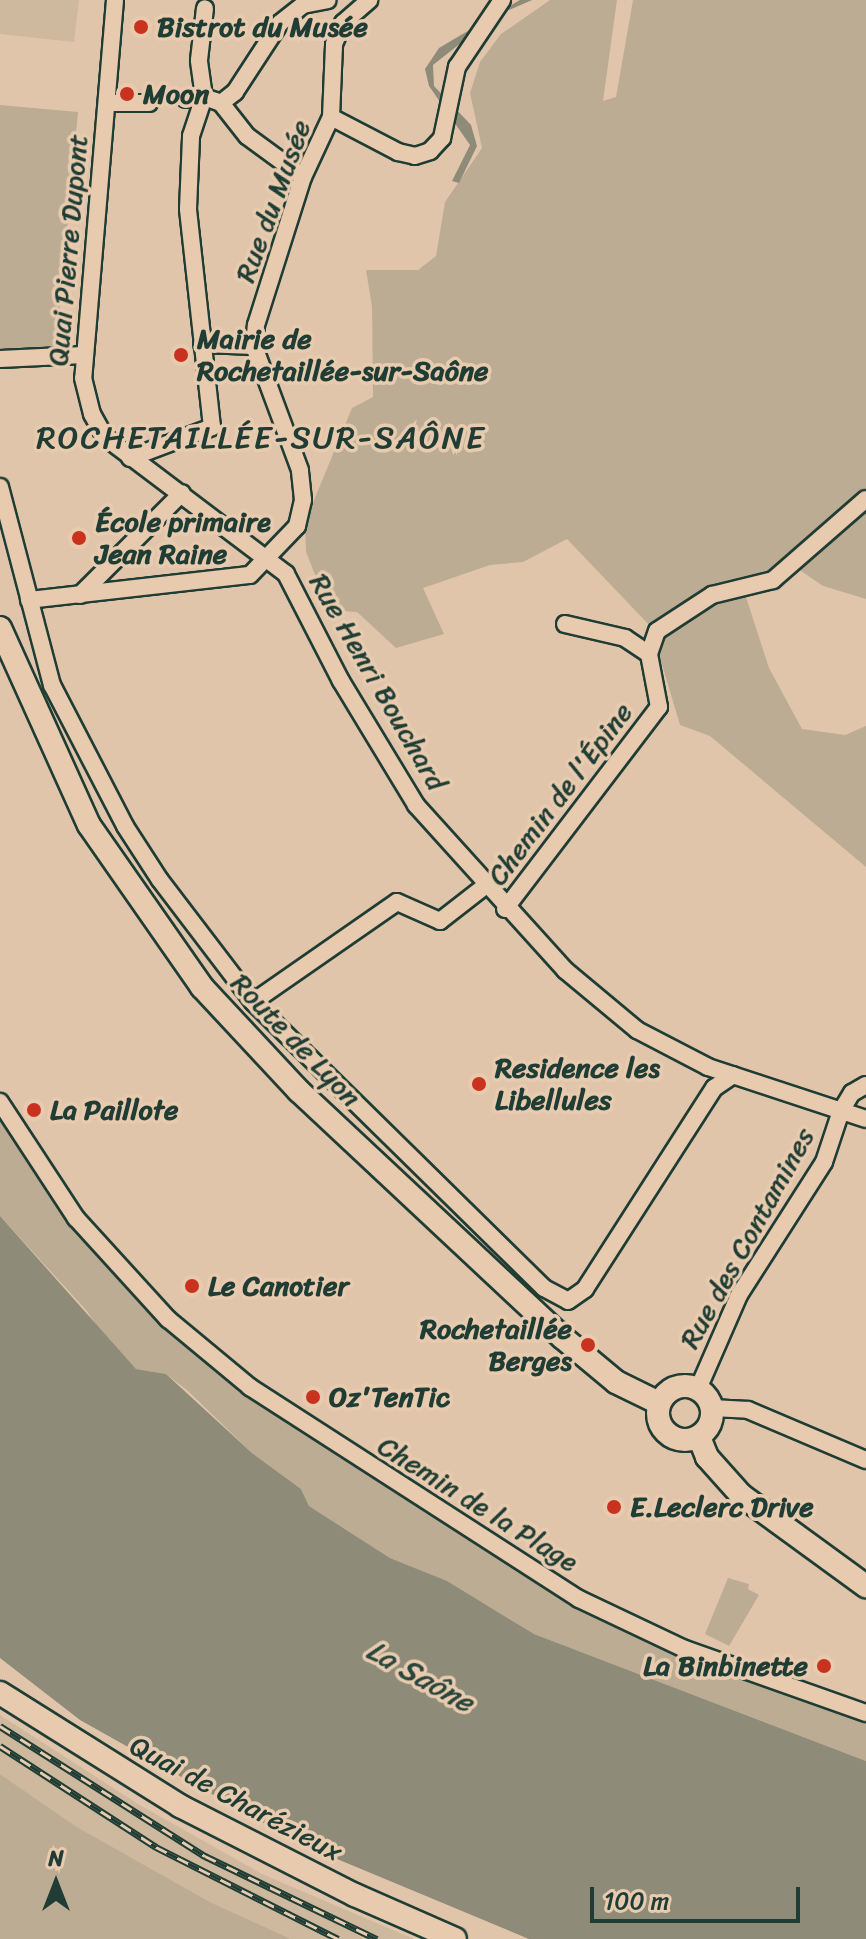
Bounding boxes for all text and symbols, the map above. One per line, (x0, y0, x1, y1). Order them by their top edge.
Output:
place label: Bistrot du Musée (157, 10, 369, 44)
marker: Bistrot du Musée (132, 18, 150, 36)
place label: Moon (143, 77, 209, 111)
marker: Moon (118, 85, 136, 103)
street label: Rue du Musée (228, 115, 318, 287)
street label: Quai Pierre Dupont (41, 133, 95, 367)
place label: Mairie de Rochetaillée-sur-Saône (197, 322, 488, 388)
marker: Mairie de Rochetaillée-sur-Saône (172, 346, 190, 364)
district label: ROCHETAILLÉE-SUR-SAÔNE (38, 419, 484, 457)
place label: École primaire Jean Raine (95, 505, 272, 571)
marker: École primaire Jean Raine (70, 529, 88, 547)
street label: Rue Henri Bouchard (302, 567, 454, 797)
street label: Chemin de l'Épine (480, 696, 640, 892)
street label: Route de Lyon (224, 966, 368, 1114)
place label: Residence les Libellules (495, 1051, 661, 1117)
marker: Residence les Libellules (470, 1075, 488, 1093)
place label: La Paillote (50, 1093, 179, 1127)
marker: La Paillote (25, 1101, 43, 1119)
street label: Rue des Contamines (672, 1122, 822, 1354)
place label: Le Canotier (208, 1269, 349, 1303)
marker: Le Canotier (183, 1277, 201, 1295)
place label: Rochetaillée Berges (420, 1312, 572, 1378)
marker: Rochetaillée Berges (579, 1336, 597, 1354)
place label: Oz'TenTic (329, 1380, 450, 1414)
marker: Oz'TenTic (304, 1388, 322, 1406)
street label: Chemin de la Plage (371, 1428, 585, 1580)
place label: E.Leclerc Drive (630, 1490, 814, 1524)
marker: E.Leclerc Drive (605, 1498, 623, 1516)
water label: La Saône (360, 1632, 480, 1720)
place label: La Binbinette (644, 1649, 808, 1683)
marker: La Binbinette (815, 1657, 833, 1675)
street label: Quai de Charézieux (125, 1729, 347, 1869)
text: N (48, 1839, 64, 1878)
north arrow (16, 1843, 96, 1923)
scale bar (594, 1871, 804, 1921)
text: 100 m (604, 1880, 669, 1922)

